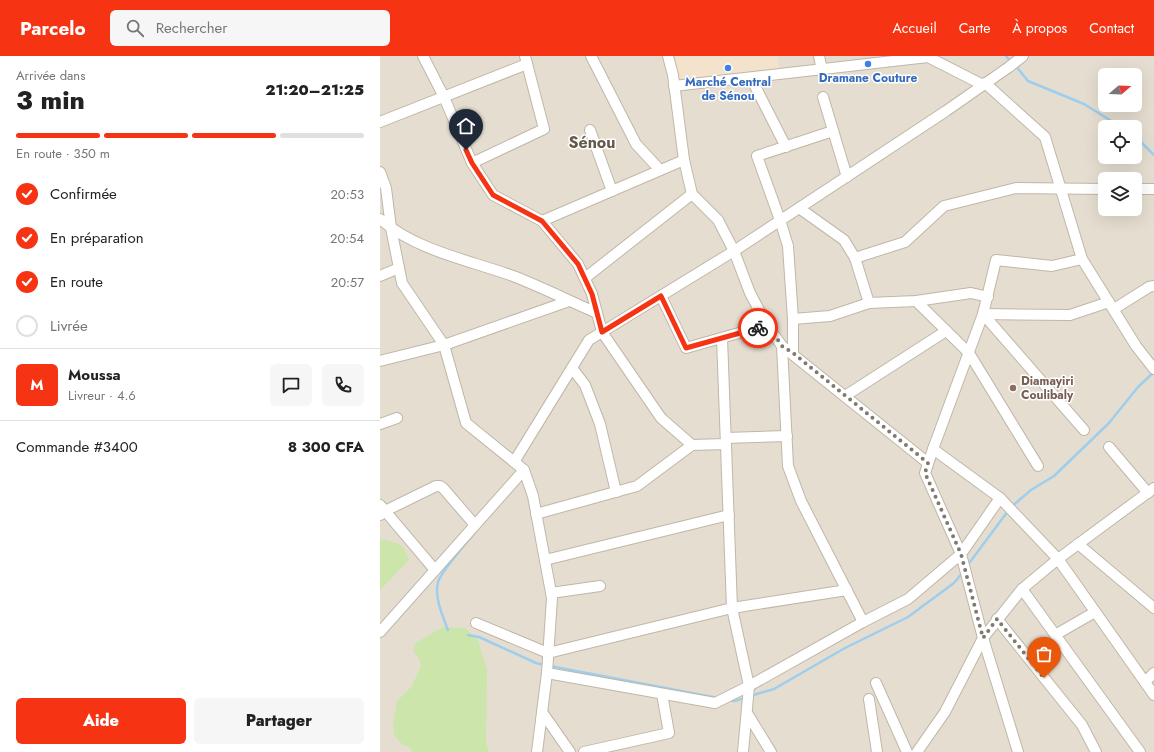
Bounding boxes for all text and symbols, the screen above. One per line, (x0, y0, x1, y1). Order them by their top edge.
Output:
search box (110, 10, 390, 46)
text: Parcelo (20, 15, 86, 42)
icon: search (124, 17, 146, 39)
text: Rechercher (156, 17, 227, 39)
text: Accueil (893, 18, 937, 38)
text: Carte (959, 18, 990, 38)
text: À propos (1012, 18, 1067, 38)
text: Contact (1089, 18, 1134, 38)
marker: Dramane Couture (863, 59, 873, 69)
marker: Marché Central de Sénou (723, 63, 733, 73)
text: Arrivée dans (16, 66, 85, 85)
north arrow (1098, 68, 1142, 112)
map controls (1098, 68, 1142, 216)
place label: Dramane Couture (819, 69, 917, 87)
place label: Marché Central de Sénou (685, 73, 771, 105)
text: 21:20–21:25 (265, 79, 364, 101)
text: 3 min (16, 81, 85, 119)
pin (449, 109, 483, 150)
icon: home (455, 115, 477, 137)
button: locate (1098, 120, 1142, 164)
district label: Sénou (568, 131, 616, 154)
text: En route · 350 m (16, 144, 110, 163)
button: layers (1098, 172, 1142, 216)
icon: check (16, 183, 38, 205)
text: Confirmée (50, 183, 117, 205)
text: 20:53 (330, 185, 364, 204)
icon: check (16, 227, 38, 249)
text: En préparation (50, 227, 144, 249)
text: 20:54 (330, 229, 364, 248)
icon: check (16, 271, 38, 293)
text: En route (50, 271, 103, 293)
text: 20:57 (331, 273, 364, 292)
courier (738, 308, 778, 348)
text: Livrée (50, 315, 88, 337)
icon: bike (747, 317, 769, 339)
text: Moussa (68, 364, 121, 386)
button: chat (270, 364, 312, 406)
button: phone (322, 364, 364, 406)
place label: Diamayiri Coulibaly (1021, 372, 1074, 404)
text: M (30, 374, 44, 396)
marker: Diamayiri Coulibaly (1008, 383, 1018, 393)
text: Livreur · 4.6 (68, 386, 136, 405)
text: Commande #3400 (16, 436, 138, 458)
text: 8 300 CFA (288, 436, 364, 458)
pin (1027, 637, 1061, 678)
icon: bag (1033, 643, 1055, 665)
button: Aide (16, 698, 186, 744)
button: Partager (194, 698, 364, 744)

